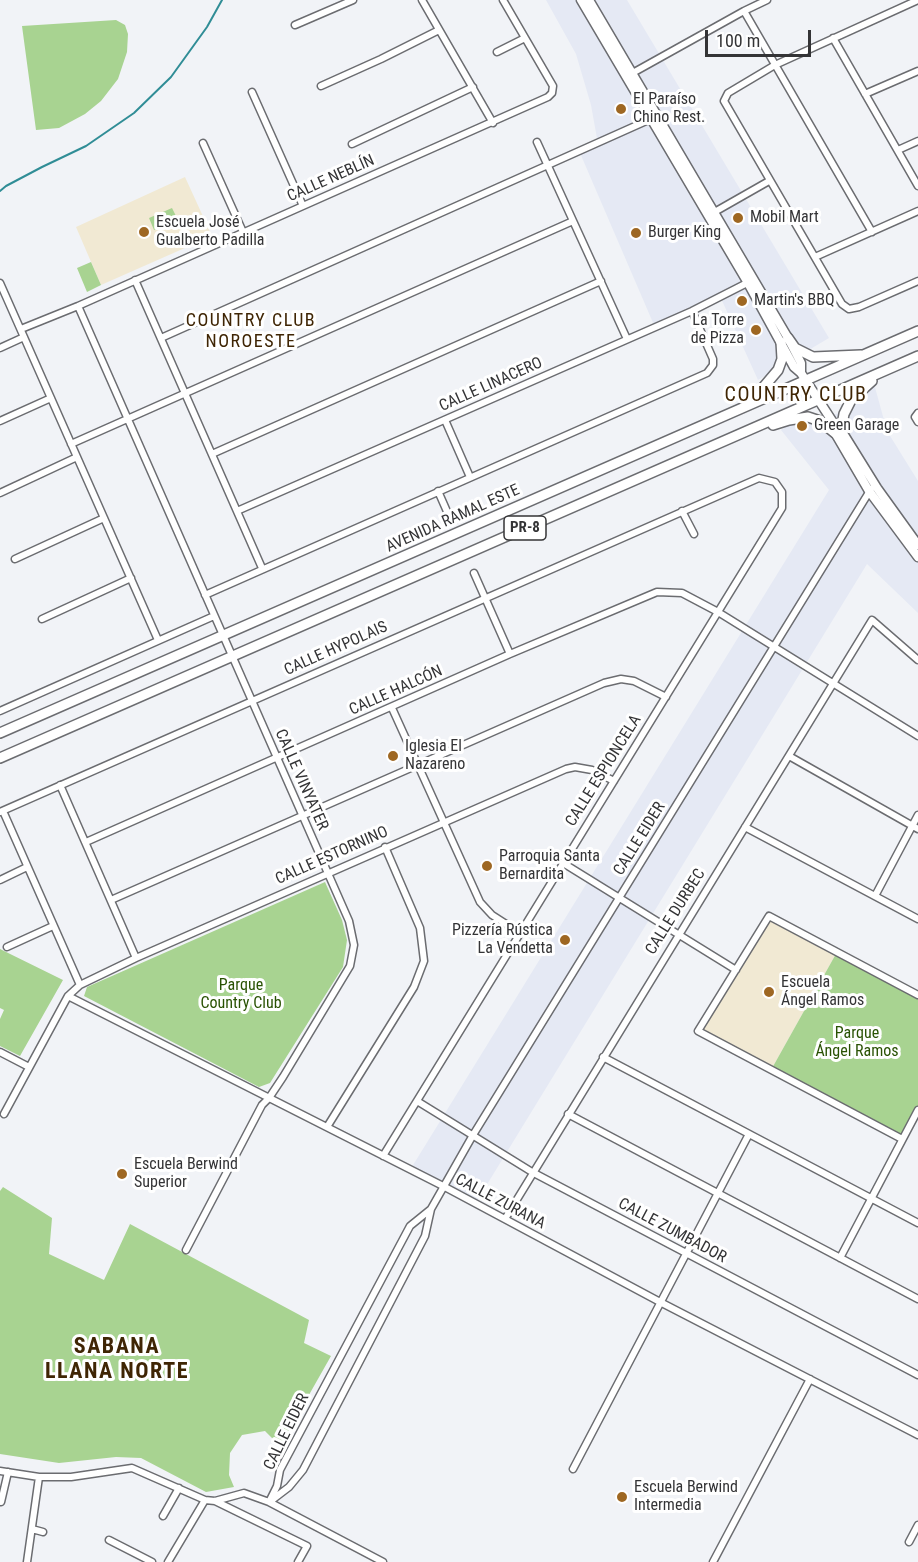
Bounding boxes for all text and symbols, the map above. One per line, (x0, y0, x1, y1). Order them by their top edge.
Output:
scale bar (708, 18, 814, 56)
text: 100 m (716, 30, 760, 51)
place label: El Paraíso Chino Rest. (633, 90, 705, 128)
marker: El Paraíso Chino Rest. (614, 102, 628, 116)
street label: CALLE NEBLÍN (284, 151, 378, 207)
place label: Mobil Mart (750, 208, 819, 228)
marker: Mobil Mart (731, 211, 745, 225)
place label: Escuela José Gualberto Padilla (156, 213, 265, 251)
place label: Burger King (648, 223, 721, 243)
marker: Escuela José Gualberto Padilla (137, 225, 151, 239)
marker: Burger King (629, 226, 643, 240)
place label: Martin's BBQ (754, 291, 835, 311)
marker: Martin's BBQ (735, 294, 749, 308)
district label: COUNTRY CLUB NOROESTE (186, 310, 316, 352)
place label: La Torre de Pizza (691, 311, 744, 349)
marker: La Torre de Pizza (749, 323, 763, 337)
street label: CALLE LINACERO (436, 354, 546, 416)
district label: COUNTRY CLUB (725, 384, 867, 408)
place label: Green Garage (814, 416, 899, 436)
marker: Green Garage (795, 419, 809, 433)
street label: AVENIDA RAMAL ESTE (383, 481, 523, 557)
road number: PR-8 (504, 516, 546, 540)
street label: CALLE HYPOLAIS (281, 618, 391, 680)
street label: CALLE HALCÓN (346, 662, 446, 720)
street label: CALLE ESPIONCELA (562, 712, 646, 830)
street label: CALLE VINYATER (270, 727, 332, 833)
place label: Iglesia El Nazareno (405, 737, 465, 775)
marker: Iglesia El Nazareno (386, 749, 400, 763)
street label: CALLE EIDER (610, 799, 670, 879)
street label: CALLE ESTORNINO (273, 823, 391, 889)
place label: Parroquia Santa Bernardita (499, 847, 600, 885)
marker: Parroquia Santa Bernardita (480, 859, 494, 873)
street label: CALLE DURBEC (642, 866, 710, 958)
place label: Pizzería Rústica La Vendetta (452, 921, 553, 959)
marker: Pizzería Rústica La Vendetta (558, 933, 572, 947)
place label: Escuela Ángel Ramos (781, 973, 864, 1011)
park label: Parque Country Club (200, 976, 282, 1014)
marker: Escuela Ángel Ramos (762, 985, 776, 999)
park label: Parque Ángel Ramos (815, 1024, 899, 1062)
place label: Escuela Berwind Superior (134, 1155, 238, 1193)
marker: Escuela Berwind Superior (115, 1167, 129, 1181)
street label: CALLE ZURANA (452, 1170, 548, 1234)
street label: CALLE ZUMBADOR (615, 1194, 729, 1268)
district label: SABANA LLANA NORTE (45, 1334, 189, 1386)
street label: CALLE EIDER (260, 1391, 314, 1473)
place label: Escuela Berwind Intermedia (634, 1478, 738, 1516)
marker: Escuela Berwind Intermedia (615, 1490, 629, 1504)

